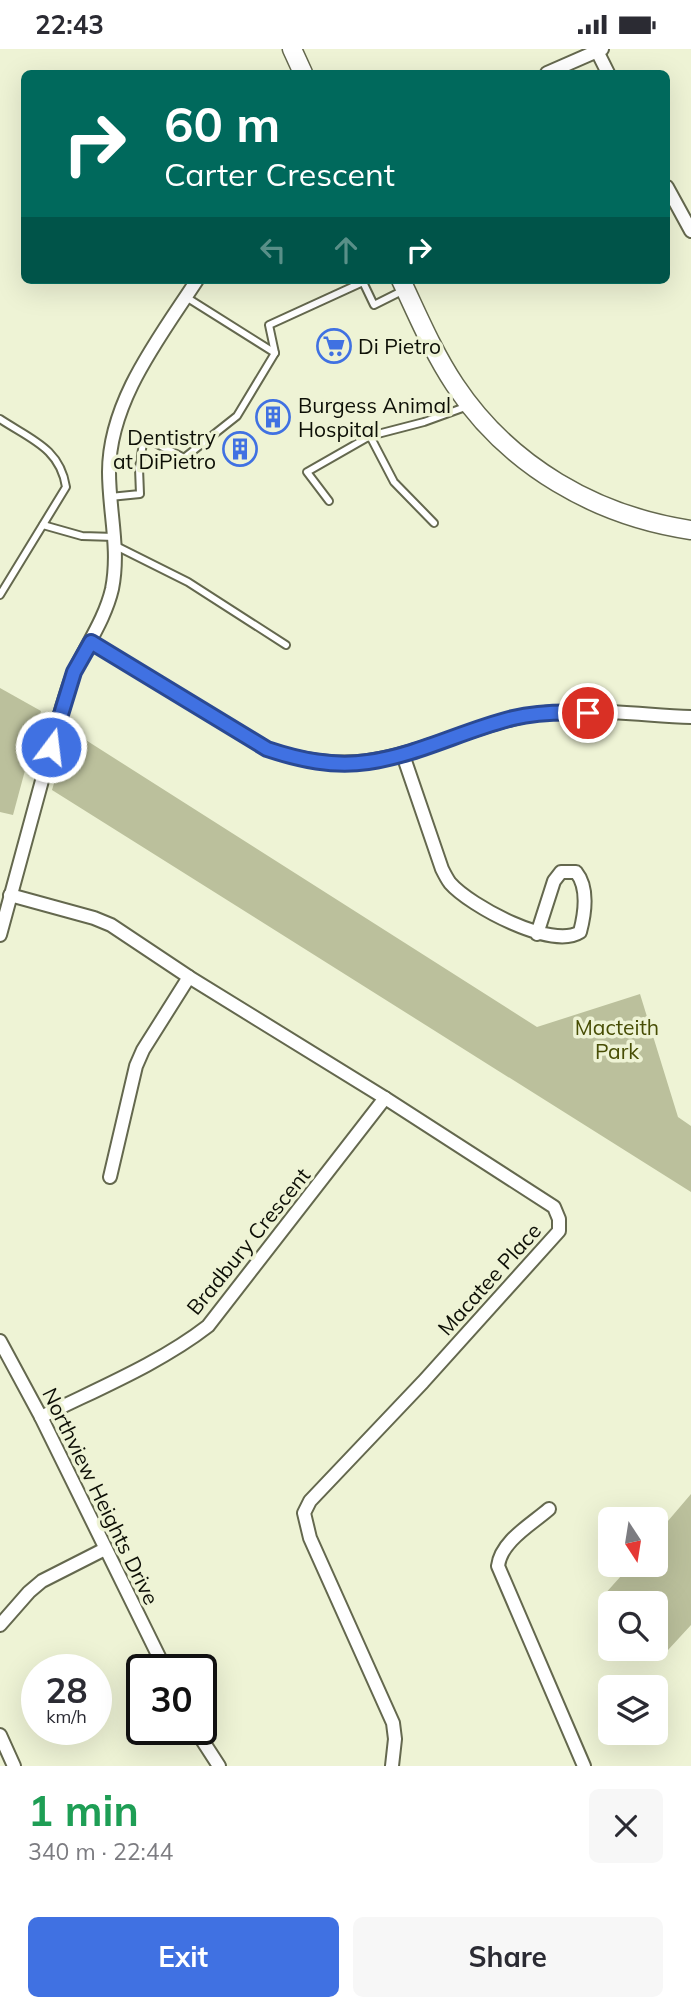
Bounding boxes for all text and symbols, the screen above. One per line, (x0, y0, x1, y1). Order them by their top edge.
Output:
text: 22:43 (35, 8, 104, 41)
text: 60 m (164, 93, 280, 154)
icon: right (49, 98, 140, 189)
text: Carter Crescent (164, 154, 395, 194)
icon: left (254, 231, 292, 269)
icon: ahead (327, 231, 365, 269)
icon: right (400, 231, 438, 269)
supermarket icon: Di Pietro (315, 327, 353, 365)
place label: Di Pietro (358, 333, 441, 359)
place label: Burgess Animal Hospital (298, 392, 451, 442)
building icon: Burgess Animal Hospital (254, 398, 292, 436)
place label: Dentistry at DiPietro (113, 424, 216, 474)
building icon: Dentistry at DiPietro (221, 430, 259, 468)
pin (558, 683, 618, 743)
icon: arrive (569, 694, 607, 732)
position arrow (14, 710, 88, 784)
park label: Macteith Park (575, 1014, 659, 1064)
street label: Bradbury Crescent (181, 1162, 315, 1320)
street label: Macatee Place (432, 1218, 546, 1340)
street label: Northview Heights Drive (37, 1383, 165, 1609)
north arrow (598, 1507, 668, 1577)
map controls (598, 1507, 668, 1745)
button: search (598, 1591, 668, 1661)
speed limit sign: 30 (126, 1654, 217, 1745)
text: 28 (45, 1668, 88, 1712)
button: layers (598, 1675, 668, 1745)
text: km/h (46, 1705, 87, 1728)
text: 1 min (28, 1784, 139, 1837)
button: close (589, 1789, 663, 1863)
text: 340 m · 22:44 (28, 1837, 173, 1866)
button: Exit (28, 1917, 339, 1997)
button: Share (353, 1917, 663, 1997)

